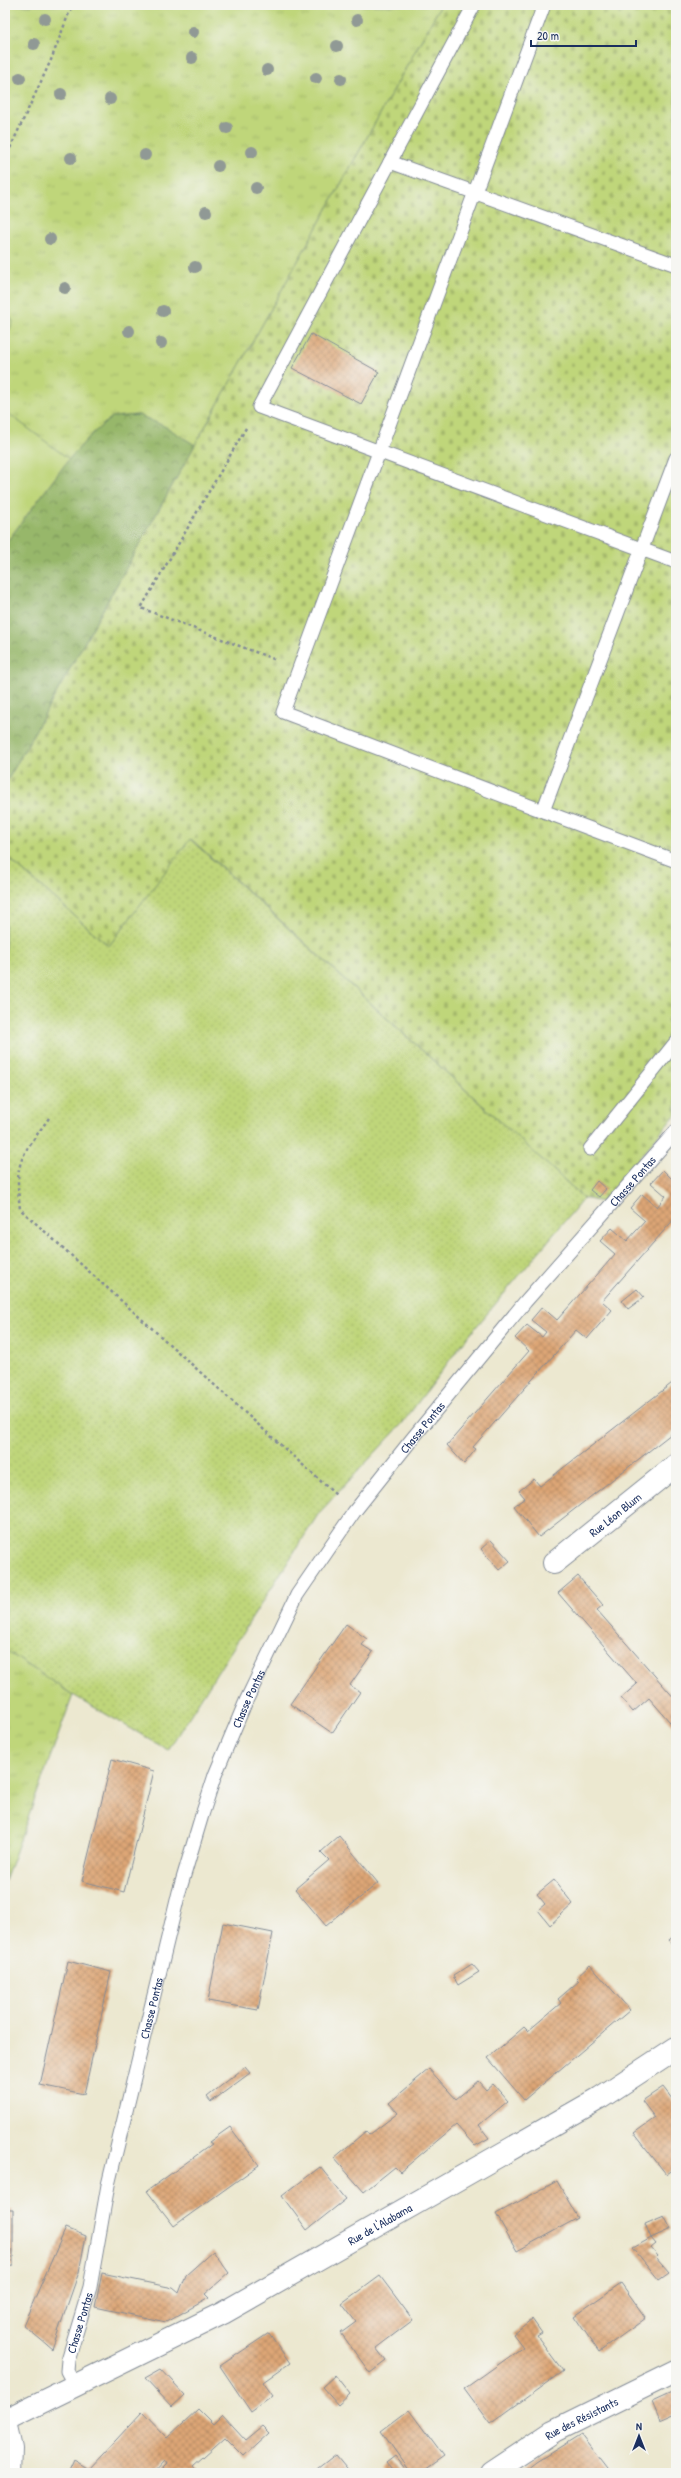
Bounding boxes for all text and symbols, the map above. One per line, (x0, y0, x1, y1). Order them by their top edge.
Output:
scale bar (531, 22, 636, 48)
text: 20 m (537, 27, 559, 44)
street label: Chasse Pontas (605, 1151, 660, 1210)
street label: Chasse Pontas (395, 1397, 449, 1457)
street label: Rue Léon Blum (585, 1488, 644, 1540)
street label: Chasse Pontas (227, 1666, 269, 1730)
street label: Chasse Pontas (135, 1975, 167, 2040)
street label: Rue de l'Alabama (344, 2199, 415, 2249)
street label: Chasse Pontas (62, 2290, 97, 2355)
street label: Rue des Résistants (541, 2392, 621, 2443)
north arrow (619, 2416, 659, 2456)
text: N (636, 2419, 642, 2433)

